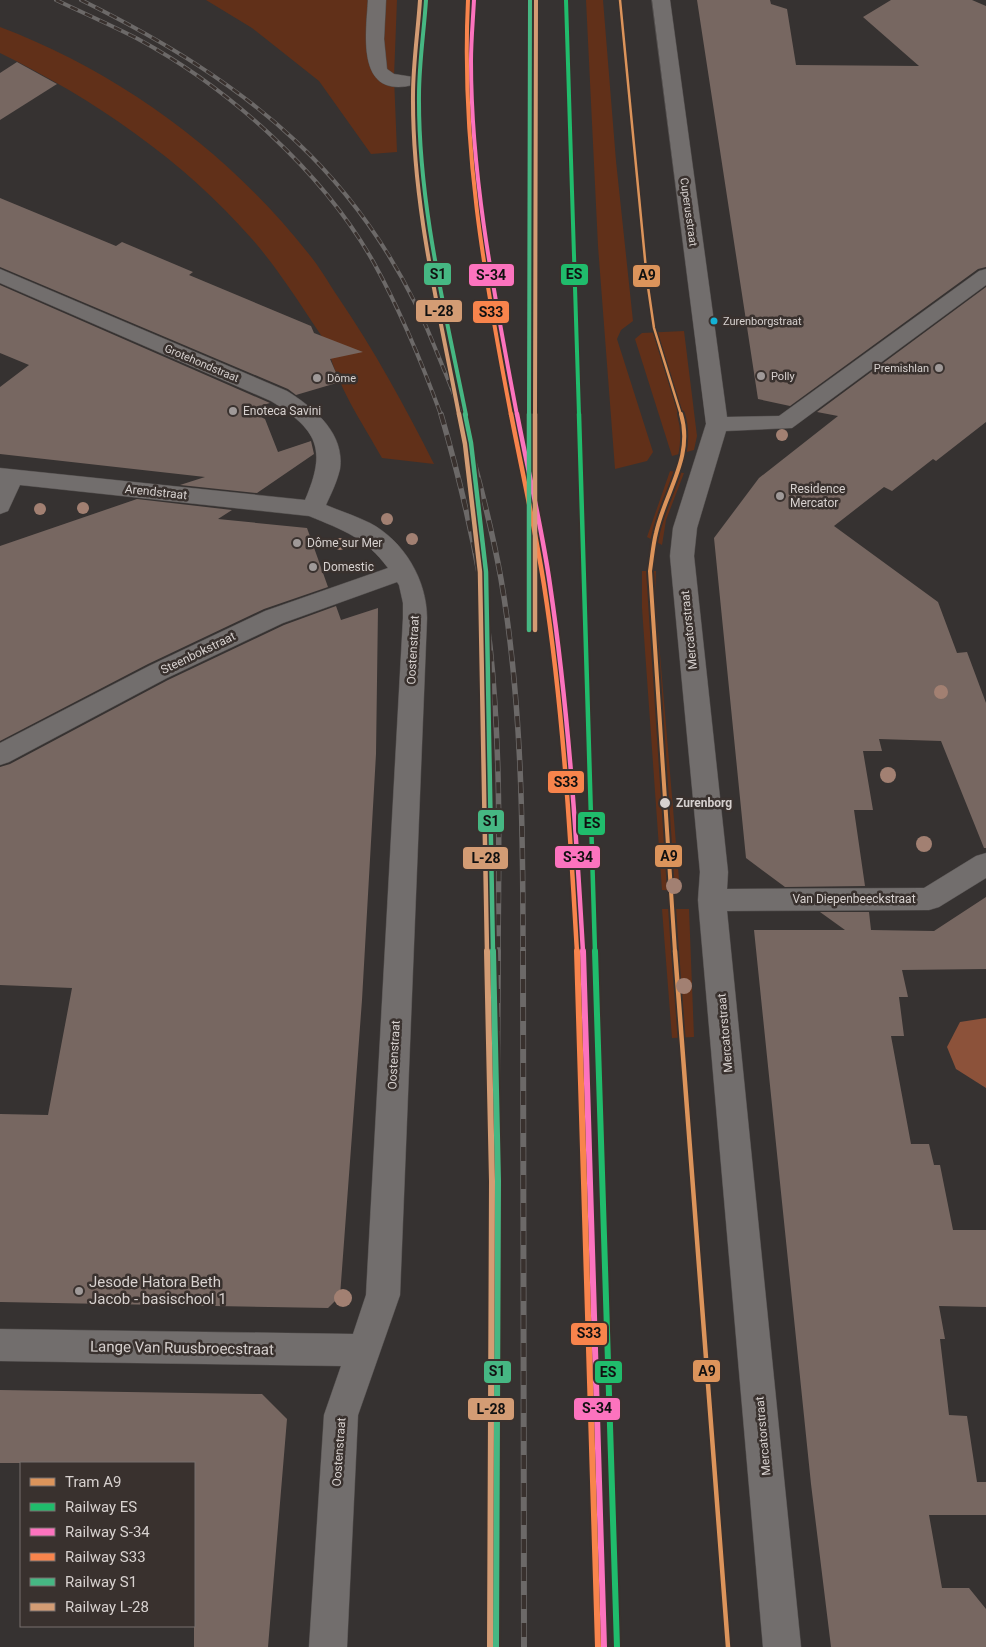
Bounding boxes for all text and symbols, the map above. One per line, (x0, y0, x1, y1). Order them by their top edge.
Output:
street label: Cuperusstraat (677, 177, 700, 248)
line badge: S1 (423, 262, 452, 286)
line badge: S-34 (468, 263, 515, 287)
line badge: ES (560, 263, 589, 286)
line badge: A9 (632, 264, 661, 288)
text: S1 (430, 266, 446, 282)
text: ES (566, 266, 583, 282)
text: S-34 (476, 267, 506, 283)
text: A9 (638, 267, 656, 283)
line badge: L-28 (415, 299, 463, 323)
line badge: S33 (472, 300, 510, 324)
text: L-28 (424, 303, 454, 319)
text: S33 (479, 304, 503, 320)
place label: Zurenborgstraat (723, 315, 802, 328)
marker: Zurenborgstraat (709, 316, 719, 326)
street label: Grotehondstraat (163, 342, 241, 385)
place label: Premishlan (874, 362, 929, 375)
marker: Premishlan (933, 362, 945, 374)
marker: Polly (755, 370, 767, 382)
place label: Polly (771, 370, 795, 383)
marker: Dôme (311, 372, 323, 384)
place label: Dôme (327, 372, 356, 385)
place label: Enoteca Savini (243, 404, 321, 418)
marker: Enoteca Savini (227, 405, 239, 417)
street label: Arendstraat (124, 482, 188, 502)
place label: Residence Mercator (790, 482, 845, 510)
marker: Residence Mercator (774, 490, 786, 502)
place label: Dôme sur Mer (307, 536, 382, 550)
marker: Dôme sur Mer (291, 537, 303, 549)
place label: Domestic (323, 560, 374, 574)
marker: Domestic (307, 561, 319, 573)
street label: Mercatorstraat (678, 590, 700, 670)
street label: Oostenstraat (404, 615, 422, 685)
street label: Steenbokstraat (159, 629, 238, 677)
line badge: S33 (547, 770, 585, 794)
text: S33 (554, 774, 578, 790)
marker: Zurenborg (658, 796, 672, 810)
place label: Zurenborg (676, 796, 732, 810)
line badge: S1 (477, 809, 505, 833)
line badge: ES (577, 811, 606, 836)
text: S1 (483, 813, 499, 829)
text: ES (584, 815, 601, 831)
line badge: A9 (654, 844, 683, 868)
line badge: S-34 (554, 845, 601, 869)
line badge: L-28 (462, 846, 509, 870)
text: A9 (660, 848, 678, 864)
text: S-34 (563, 849, 593, 865)
text: L-28 (471, 850, 501, 866)
street label: Van Diepenbeeckstraat (792, 892, 916, 906)
street label: Mercatorstraat (715, 993, 735, 1073)
street label: Oostenstraat (385, 1020, 403, 1090)
place label: Jesode Hatora Beth Jacob - basischool 1 (89, 1273, 227, 1308)
marker: Jesode Hatora Beth Jacob - basischool 1 (73, 1285, 85, 1297)
line badge: S33 (570, 1322, 608, 1346)
text: S33 (577, 1325, 601, 1341)
street label: Lange Van Ruusbroecstraat (90, 1337, 274, 1359)
line badge: A9 (692, 1359, 721, 1383)
line badge: S1 (483, 1360, 512, 1384)
line badge: ES (594, 1360, 623, 1384)
text: S1 (489, 1363, 505, 1379)
text: A9 (698, 1363, 716, 1379)
text: ES (600, 1364, 617, 1380)
street label: Mercatorstraat (753, 1396, 773, 1476)
line badge: L-28 (467, 1397, 515, 1421)
line badge: S-34 (573, 1397, 621, 1421)
text: S-34 (582, 1400, 612, 1416)
text: L-28 (476, 1401, 506, 1417)
street label: Oostenstraat (330, 1417, 348, 1487)
legend (20, 1462, 195, 1627)
text: Tram A9 (65, 1473, 121, 1491)
text: Railway ES (65, 1498, 137, 1516)
text: Railway S-34 (65, 1523, 150, 1541)
text: Railway S33 (65, 1548, 146, 1566)
text: Railway S1 (65, 1573, 137, 1591)
text: Railway L-28 (65, 1598, 149, 1616)

